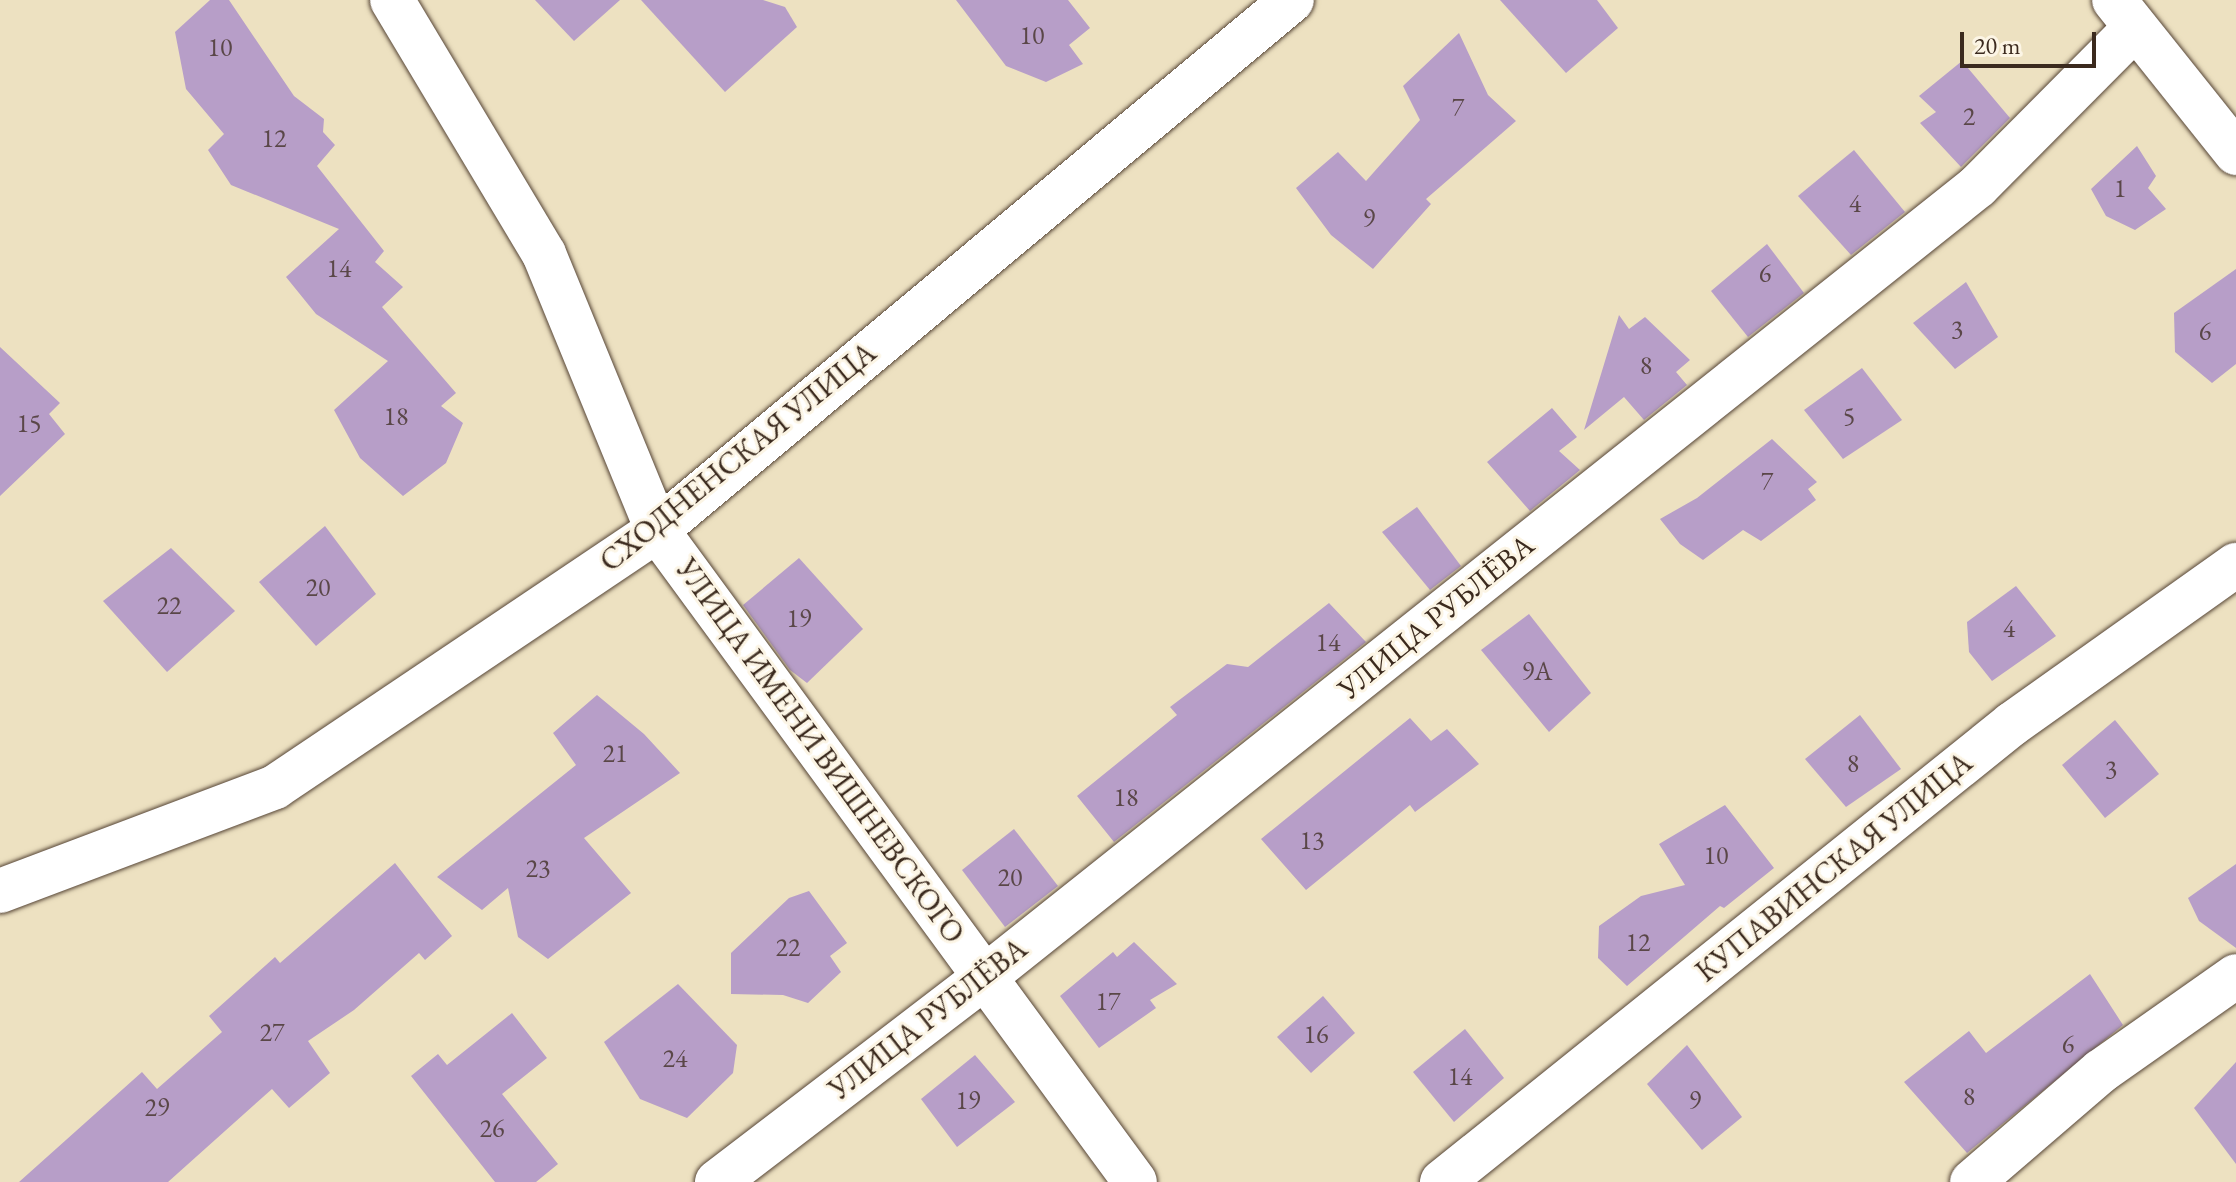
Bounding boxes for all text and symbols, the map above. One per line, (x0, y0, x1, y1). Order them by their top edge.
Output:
scale bar (1964, 16, 2100, 66)
house number: 10 (1020, 20, 1044, 52)
text: 20 m (1974, 30, 2021, 61)
house number: 10 (208, 32, 232, 64)
house number: 7 (1452, 92, 1464, 124)
house number: 2 (1963, 101, 1975, 133)
house number: 12 (262, 123, 286, 155)
house number: 1 (2114, 173, 2126, 205)
house number: 4 (1849, 188, 1861, 220)
house number: 9 (1363, 203, 1375, 235)
house number: 14 (327, 253, 351, 285)
house number: 6 (1759, 258, 1771, 290)
house number: 3 (1951, 314, 1963, 346)
house number: 6 (2199, 316, 2211, 348)
street label: СХОДНЕНСКАЯ УЛИЦА (593, 335, 883, 579)
house number: 8 (1640, 350, 1652, 382)
house number: 18 (384, 401, 408, 433)
house number: 5 (1843, 401, 1855, 433)
house number: 15 (17, 408, 41, 440)
house number: 7 (1761, 466, 1773, 498)
street label: УЛИЦА РУБЛЁВА (1331, 527, 1541, 707)
street label: УЛИЦА ИМЕНИ ВИШНЕВСКОГО (668, 552, 972, 950)
house number: 20 (306, 572, 330, 604)
house number: 22 (157, 590, 181, 622)
house number: 19 (787, 603, 811, 635)
house number: 4 (2003, 613, 2015, 645)
house number: 14 (1316, 627, 1340, 659)
house number: 9А (1522, 656, 1552, 688)
house number: 21 (603, 738, 627, 770)
street label: КУПАВИНСКАЯ УЛИЦА (1689, 744, 1979, 990)
house number: 8 (1847, 748, 1859, 780)
house number: 3 (2105, 754, 2117, 786)
house number: 18 (1114, 782, 1138, 814)
house number: 13 (1300, 825, 1324, 857)
house number: 10 (1704, 840, 1728, 872)
house number: 23 (526, 853, 550, 885)
house number: 20 (998, 862, 1022, 894)
house number: 12 (1626, 927, 1650, 959)
street label: УЛИЦА РУБЛЁВА (822, 930, 1034, 1108)
house number: 22 (776, 932, 800, 964)
house number: 17 (1096, 986, 1120, 1018)
house number: 27 (260, 1017, 284, 1049)
house number: 16 (1304, 1019, 1328, 1051)
house number: 6 (2062, 1029, 2074, 1061)
house number: 24 (663, 1043, 687, 1075)
house number: 14 (1448, 1061, 1472, 1093)
house number: 8 (1963, 1081, 1975, 1113)
house number: 19 (956, 1085, 980, 1117)
house number: 9 (1689, 1085, 1701, 1117)
house number: 29 (145, 1092, 169, 1124)
house number: 26 (480, 1113, 504, 1145)

